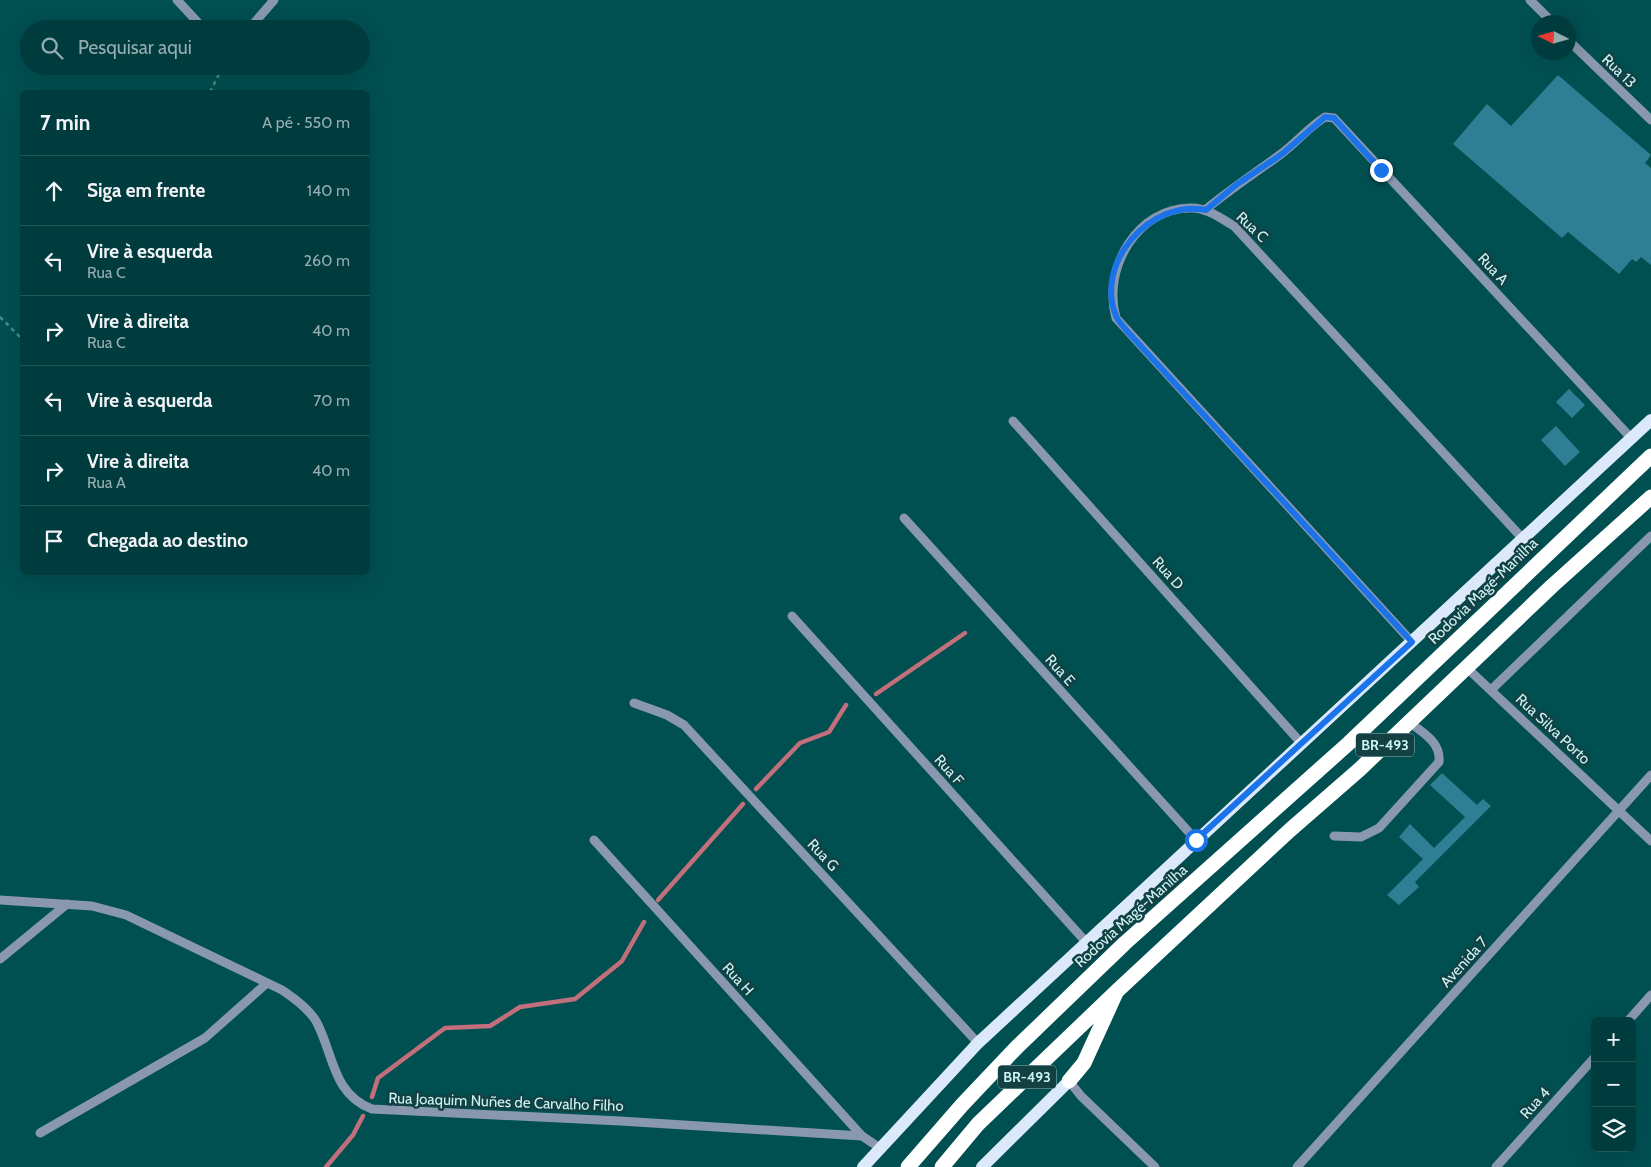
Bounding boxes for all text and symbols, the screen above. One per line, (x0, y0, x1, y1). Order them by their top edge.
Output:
north arrow (1531, 15, 1576, 60)
search box (20, 20, 370, 75)
icon: search (38, 34, 66, 62)
text: Pesquisar aqui (78, 36, 192, 59)
street label: Rua 13 (1598, 51, 1640, 91)
text: 7 min (40, 110, 90, 135)
text: A pé · 550 m (262, 113, 350, 132)
route end (1370, 159, 1393, 182)
icon: ahead (40, 177, 68, 205)
text: Siga em frente (87, 179, 205, 202)
text: 140 m (307, 181, 350, 200)
street label: Rua C (1232, 208, 1272, 246)
text: Vire à esquerda (87, 240, 213, 263)
icon: left (40, 247, 68, 275)
street label: Rua A (1474, 249, 1513, 289)
text: 260 m (304, 251, 350, 270)
text: Rua C (87, 263, 126, 282)
text: Vire à direita (87, 310, 189, 333)
icon: right (40, 317, 68, 345)
text: 40 m (312, 321, 350, 340)
text: Rua C (87, 333, 126, 352)
icon: left (40, 387, 68, 415)
text: Vire à esquerda (87, 389, 213, 412)
text: 70 m (313, 391, 350, 410)
text: Vire à direita (87, 450, 189, 473)
icon: right (40, 457, 68, 485)
text: 40 m (312, 461, 350, 480)
text: Rua A (87, 473, 126, 492)
icon: arrive (40, 527, 68, 555)
text: Chegada ao destino (87, 529, 248, 552)
street label: Rodovia Magé-Manilha (1425, 534, 1542, 648)
street label: Rua D (1149, 553, 1188, 593)
street label: Rua E (1041, 651, 1079, 689)
street label: Rua Silva Porto (1512, 690, 1594, 768)
road number: BR-493 (1356, 734, 1414, 756)
street label: Rua F (931, 751, 968, 789)
route start (1185, 829, 1208, 852)
street label: Rua G (804, 835, 842, 875)
street label: Rodovia Magé-Manilha (1071, 860, 1192, 971)
street label: Avenida 7 (1437, 933, 1492, 991)
street label: Rua H (719, 959, 757, 999)
map controls (1591, 1017, 1636, 1152)
button: + (1591, 1017, 1636, 1062)
button: − (1591, 1062, 1636, 1107)
road number: BR-493 (998, 1066, 1056, 1088)
street label: Rua 4 (1516, 1083, 1554, 1122)
street label: Rua Joaquim Nuñes de Carvalho Filho (388, 1089, 624, 1115)
button: layers (1591, 1107, 1636, 1152)

